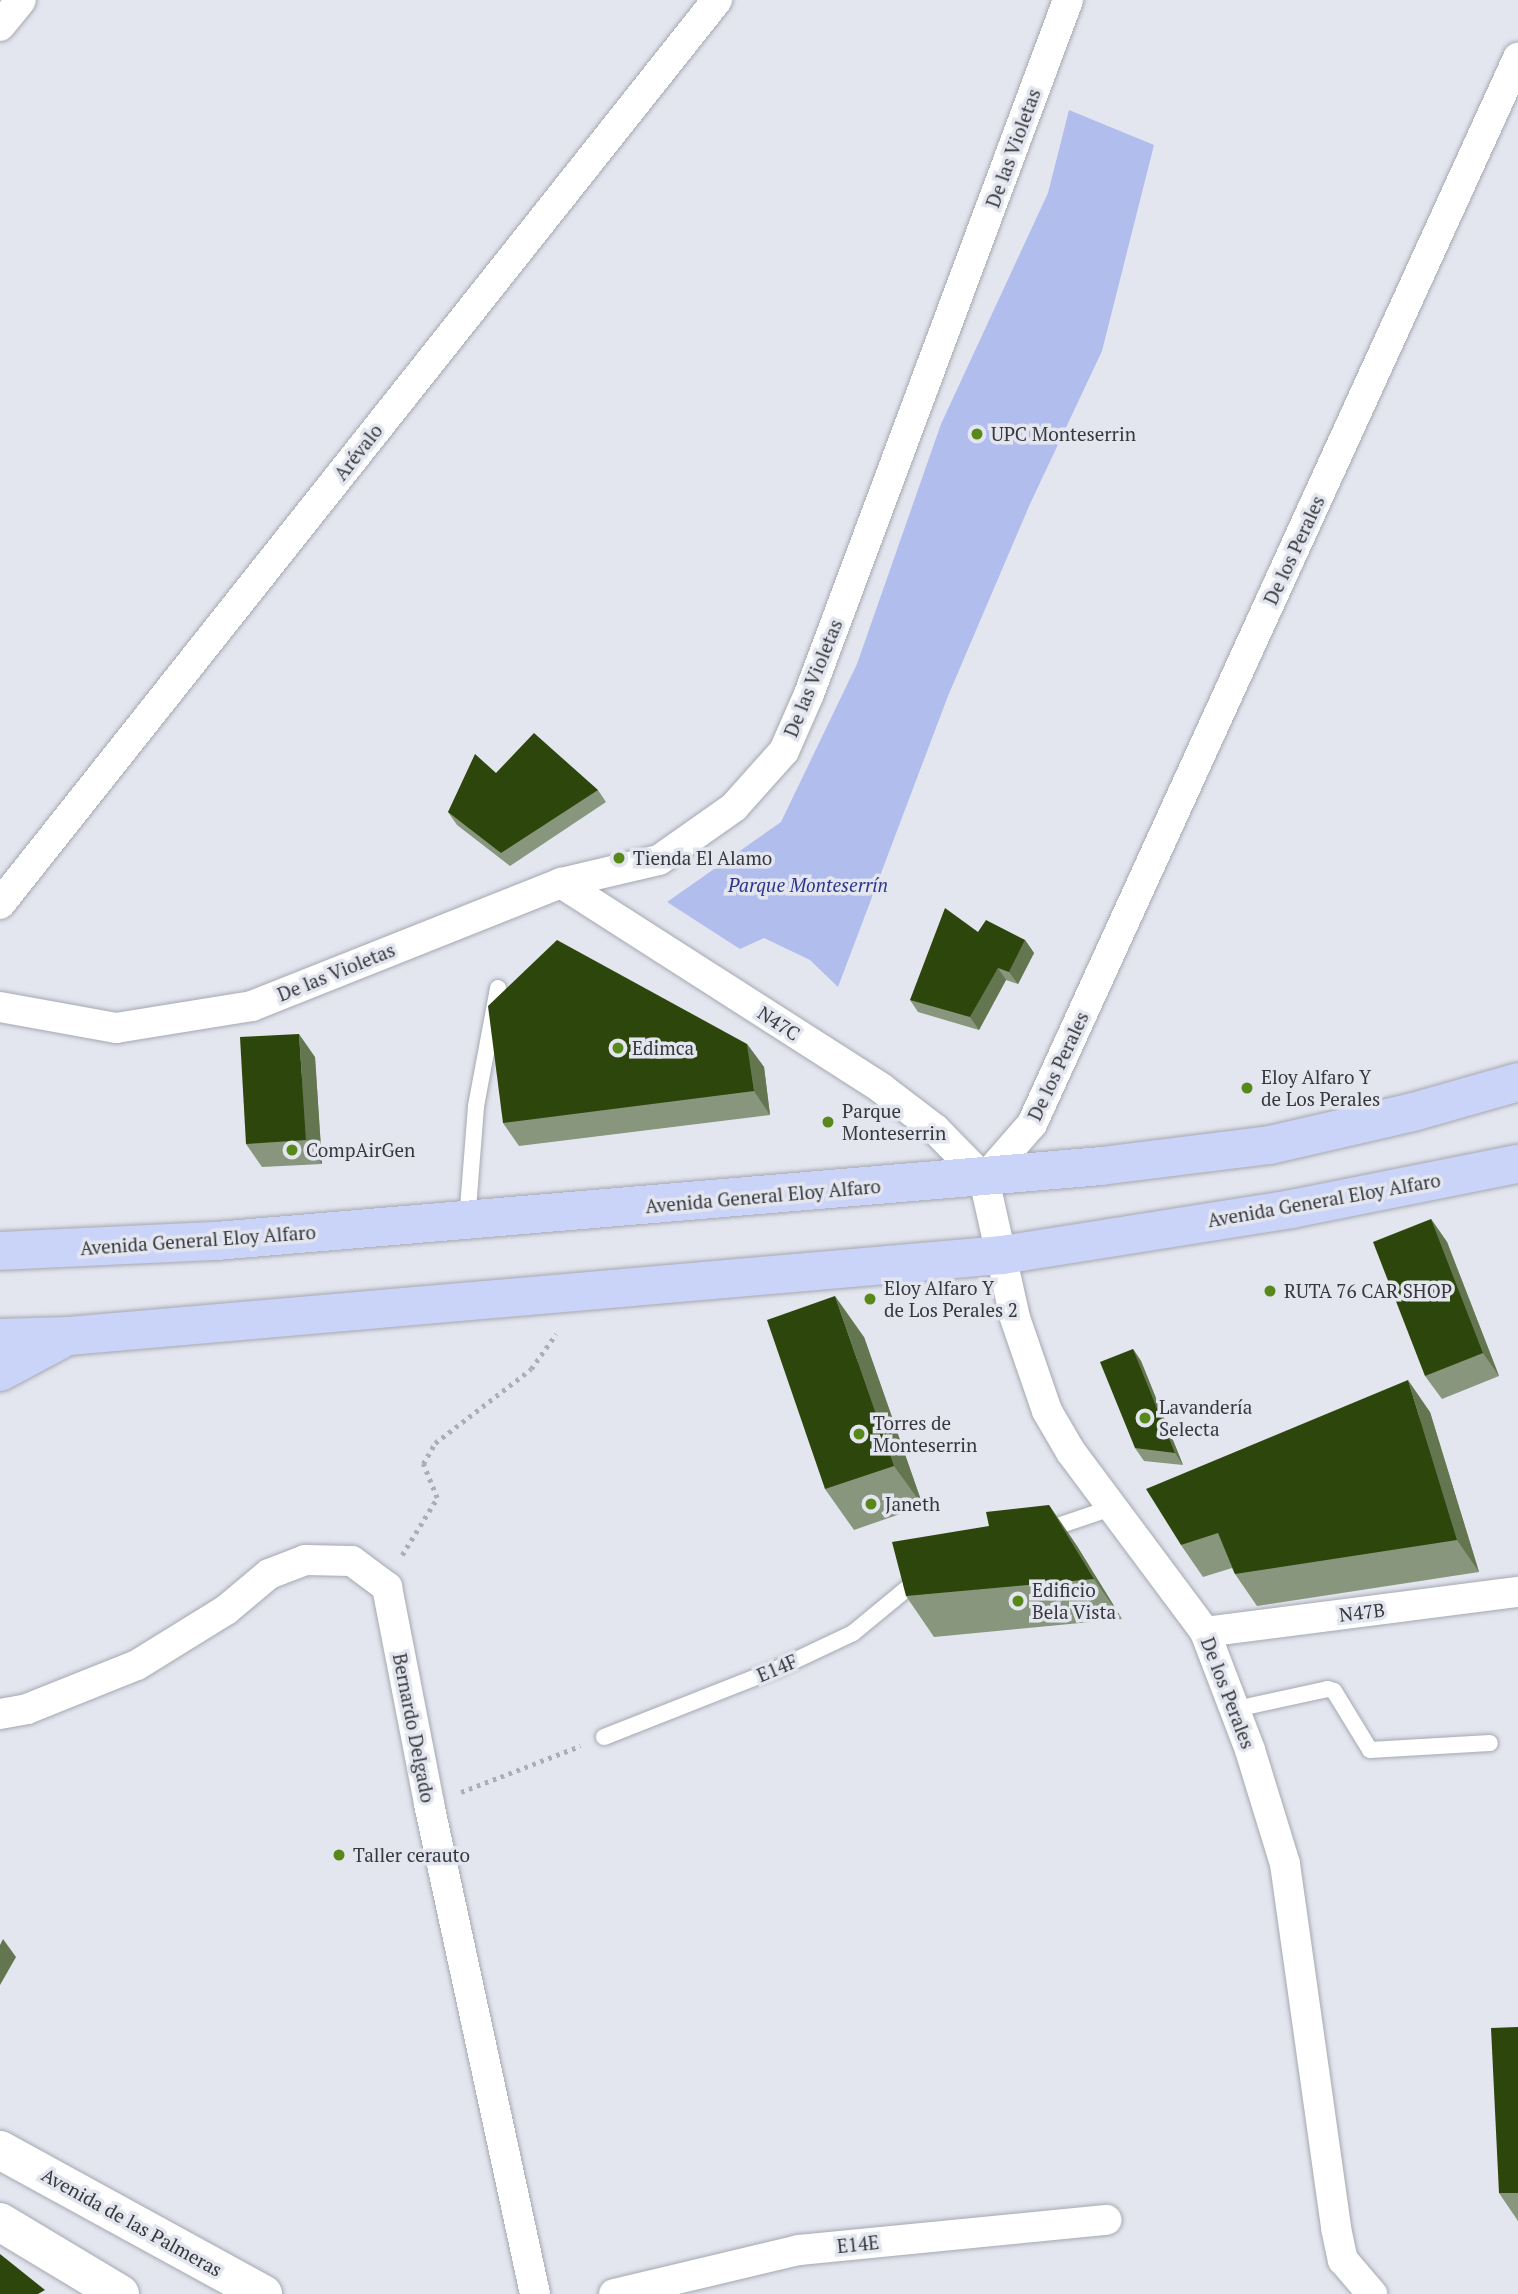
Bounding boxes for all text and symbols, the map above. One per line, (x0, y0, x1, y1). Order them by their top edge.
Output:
street label: De las Violetas (981, 85, 1045, 211)
street label: Arévalo (329, 419, 387, 485)
place label: UPC Monteserrin (991, 423, 1136, 445)
marker: UPC Monteserrin (969, 426, 985, 442)
street label: De los Perales (1259, 492, 1329, 608)
street label: De las Violetas (779, 616, 847, 740)
place label: Tienda El Alamo (633, 847, 773, 869)
marker: Tienda El Alamo (611, 850, 627, 866)
park label: Parque Monteserrín (728, 874, 888, 896)
street label: De las Violetas (274, 938, 398, 1006)
street label: N47C (754, 1001, 804, 1045)
street label: De los Perales (1023, 1008, 1093, 1124)
place label: Edimca (632, 1037, 694, 1059)
marker: Edimca (610, 1040, 626, 1056)
place label: Eloy Alfaro Y de Los Perales (1261, 1066, 1380, 1110)
marker: Eloy Alfaro Y de Los Perales (1239, 1080, 1255, 1096)
place label: Parque Monteserrin (842, 1100, 946, 1144)
marker: Parque Monteserrin (820, 1114, 836, 1130)
place label: CompAirGen (306, 1139, 415, 1161)
marker: CompAirGen (284, 1142, 300, 1158)
street label: Avenida General Eloy Alfaro (1205, 1168, 1443, 1232)
street label: Avenida General Eloy Alfaro (644, 1174, 882, 1218)
street label: Avenida General Eloy Alfaro (79, 1220, 317, 1260)
place label: Eloy Alfaro Y de Los Perales 2 (884, 1277, 1018, 1321)
place label: RUTA 76 CAR SHOP (1284, 1280, 1452, 1302)
marker: RUTA 76 CAR SHOP (1262, 1283, 1278, 1299)
marker: Eloy Alfaro Y de Los Perales 2 (862, 1291, 878, 1307)
place label: Lavandería Selecta (1159, 1396, 1252, 1440)
marker: Lavandería Selecta (1137, 1410, 1153, 1426)
place label: Torres de Monteserrin (873, 1412, 977, 1456)
marker: Torres de Monteserrin (851, 1426, 867, 1442)
place label: Janeth (885, 1493, 940, 1515)
marker: Janeth (863, 1496, 879, 1512)
place label: Edificio Bela Vista (1032, 1579, 1117, 1623)
marker: Edificio Bela Vista (1010, 1593, 1026, 1609)
street label: N47B (1338, 1598, 1386, 1626)
street label: De los Perales (1196, 1634, 1260, 1752)
street label: E14F (753, 1649, 801, 1687)
street label: Bernardo Delgado (388, 1651, 440, 1805)
place label: Taller cerauto (353, 1844, 470, 1866)
marker: Taller cerauto (331, 1847, 347, 1863)
street label: Avenida de las Palmeras (38, 2163, 226, 2281)
street label: E14E (836, 2230, 880, 2258)

